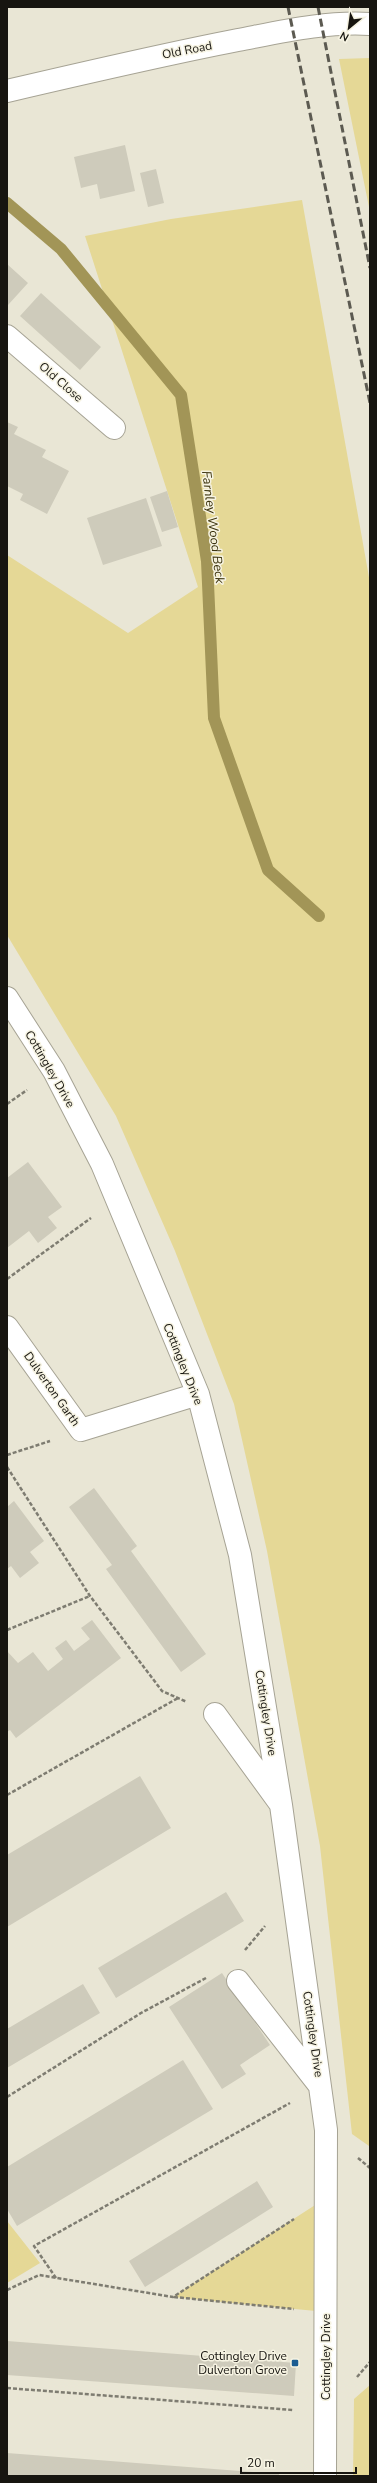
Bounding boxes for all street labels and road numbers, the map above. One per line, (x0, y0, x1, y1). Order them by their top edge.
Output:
street label: Old Road (161, 37, 213, 63)
street label: Old Close (36, 359, 86, 405)
street label: Cottingley Drive (21, 1027, 79, 1111)
street label: Cottingley Drive (159, 1321, 207, 1407)
street label: Dulverton Garth (20, 1349, 84, 1429)
street label: Cottingley Drive (251, 1669, 281, 1757)
street label: Cottingley Drive (299, 1990, 327, 2078)
street label: Cottingley Drive (318, 2314, 334, 2400)

